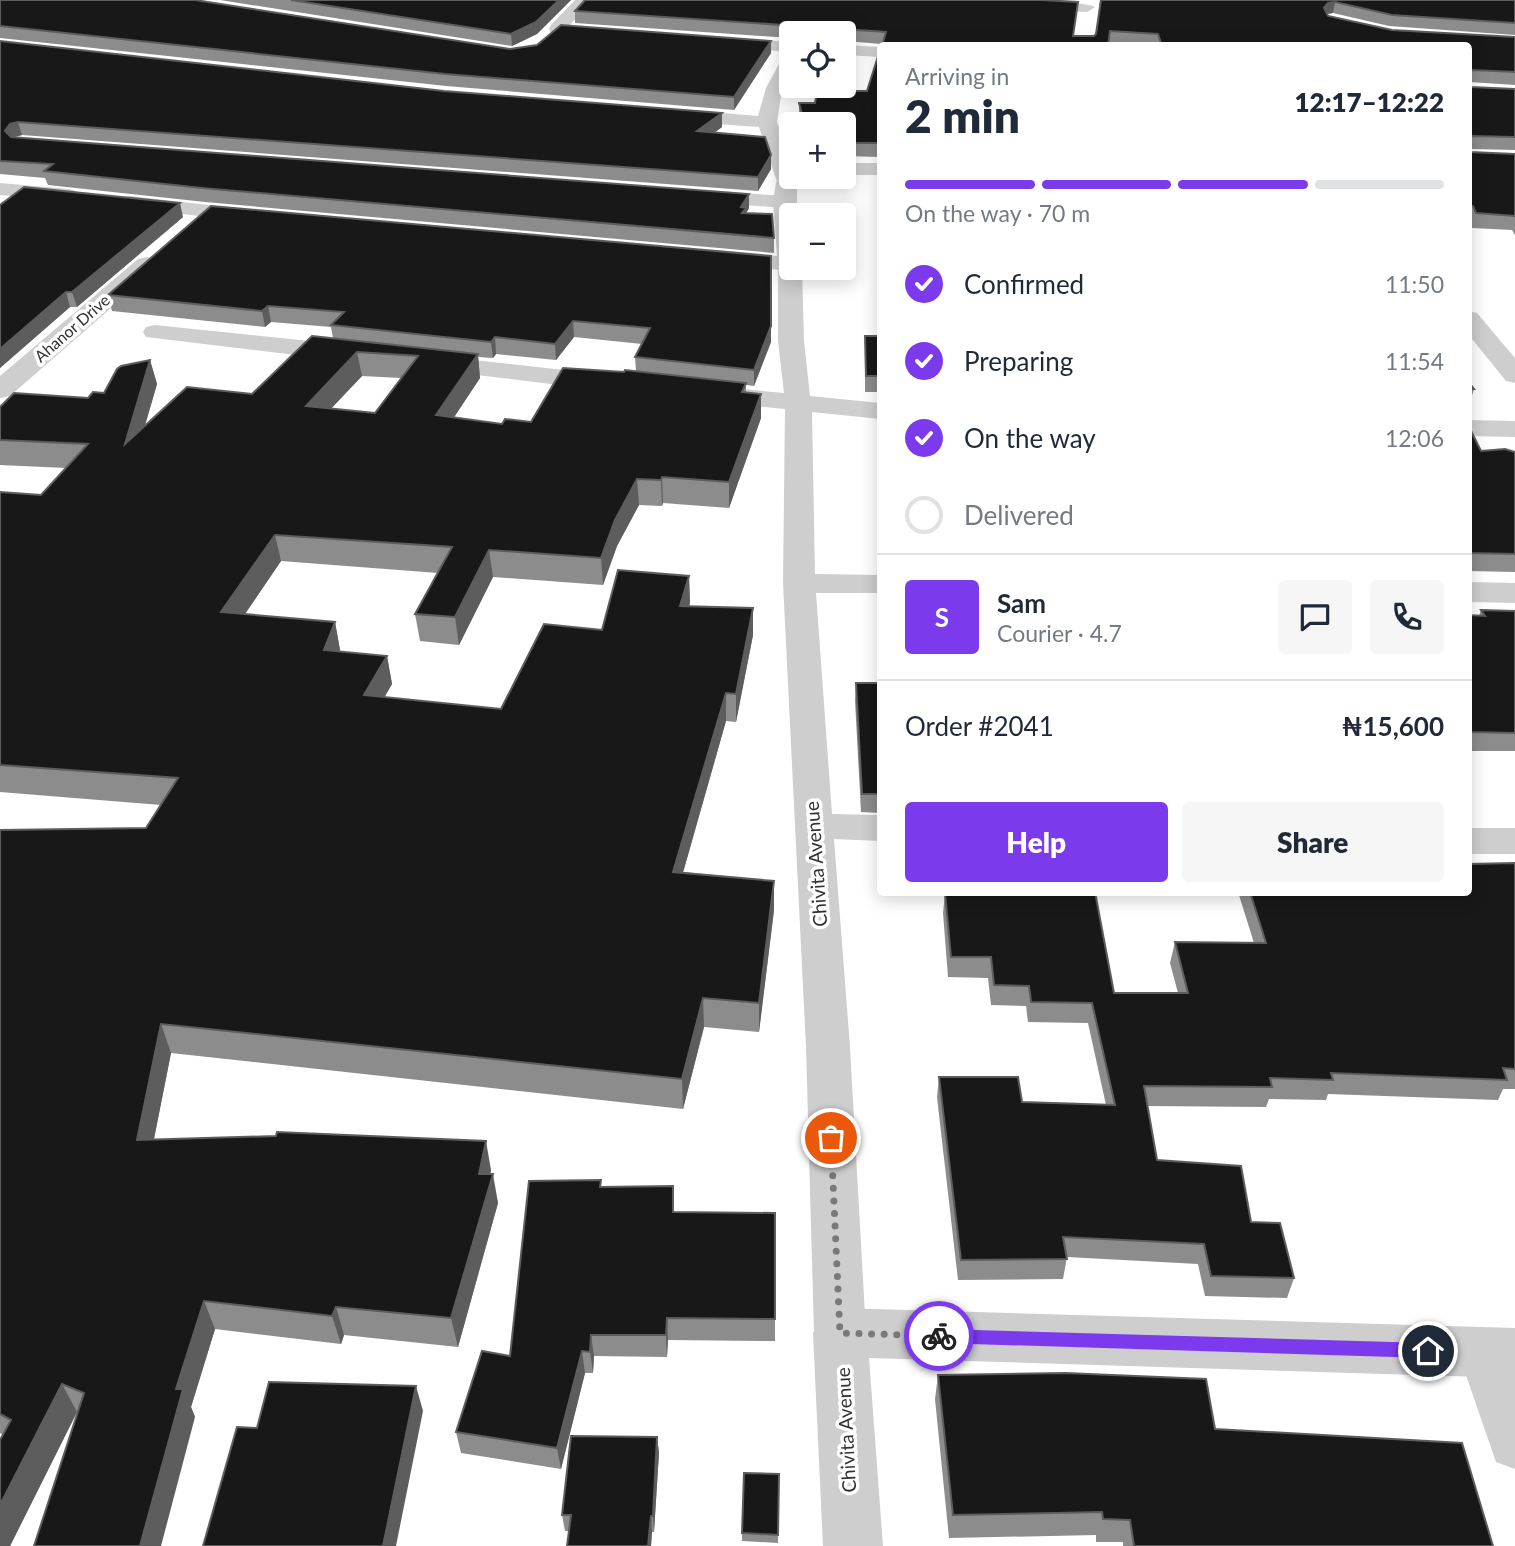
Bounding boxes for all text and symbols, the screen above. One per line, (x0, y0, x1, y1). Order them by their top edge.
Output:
map controls (779, 21, 856, 280)
button: locate (779, 21, 856, 98)
text: Arriving in (905, 62, 1009, 90)
text: 12:17–12:22 (1294, 86, 1444, 118)
text: 2 min (905, 88, 1020, 143)
button: + (779, 112, 856, 189)
text: On the way · 70 m (905, 199, 1090, 227)
button: − (779, 203, 856, 280)
icon: check (905, 265, 943, 303)
text: Confirmed (964, 268, 1084, 300)
text: 11:50 (1385, 270, 1444, 298)
street label: Ahanor Drive (30, 290, 113, 365)
icon: check (905, 342, 943, 380)
text: Preparing (964, 345, 1073, 377)
text: 11:54 (1385, 347, 1444, 375)
icon: check (905, 419, 943, 457)
text: On the way (964, 422, 1096, 454)
text: 12:06 (1385, 424, 1444, 452)
text: Delivered (964, 499, 1074, 531)
button: chat (1278, 580, 1352, 654)
button: phone (1370, 580, 1444, 654)
text: Sam (997, 587, 1046, 619)
text: S (935, 601, 949, 633)
text: Courier · 4.7 (997, 619, 1122, 647)
text: Order #2041 (905, 710, 1054, 742)
text: ₦15,600 (1342, 710, 1444, 742)
street label: Chivita Avenue (800, 801, 831, 927)
button: Help (905, 802, 1168, 882)
button: Share (1182, 802, 1444, 882)
pin (801, 1108, 861, 1168)
icon: bag (812, 1119, 850, 1157)
courier (904, 1301, 974, 1371)
icon: bike (920, 1317, 958, 1355)
pin (1398, 1321, 1458, 1381)
icon: home (1409, 1332, 1447, 1370)
street label: Chivita Avenue (831, 1367, 860, 1493)

